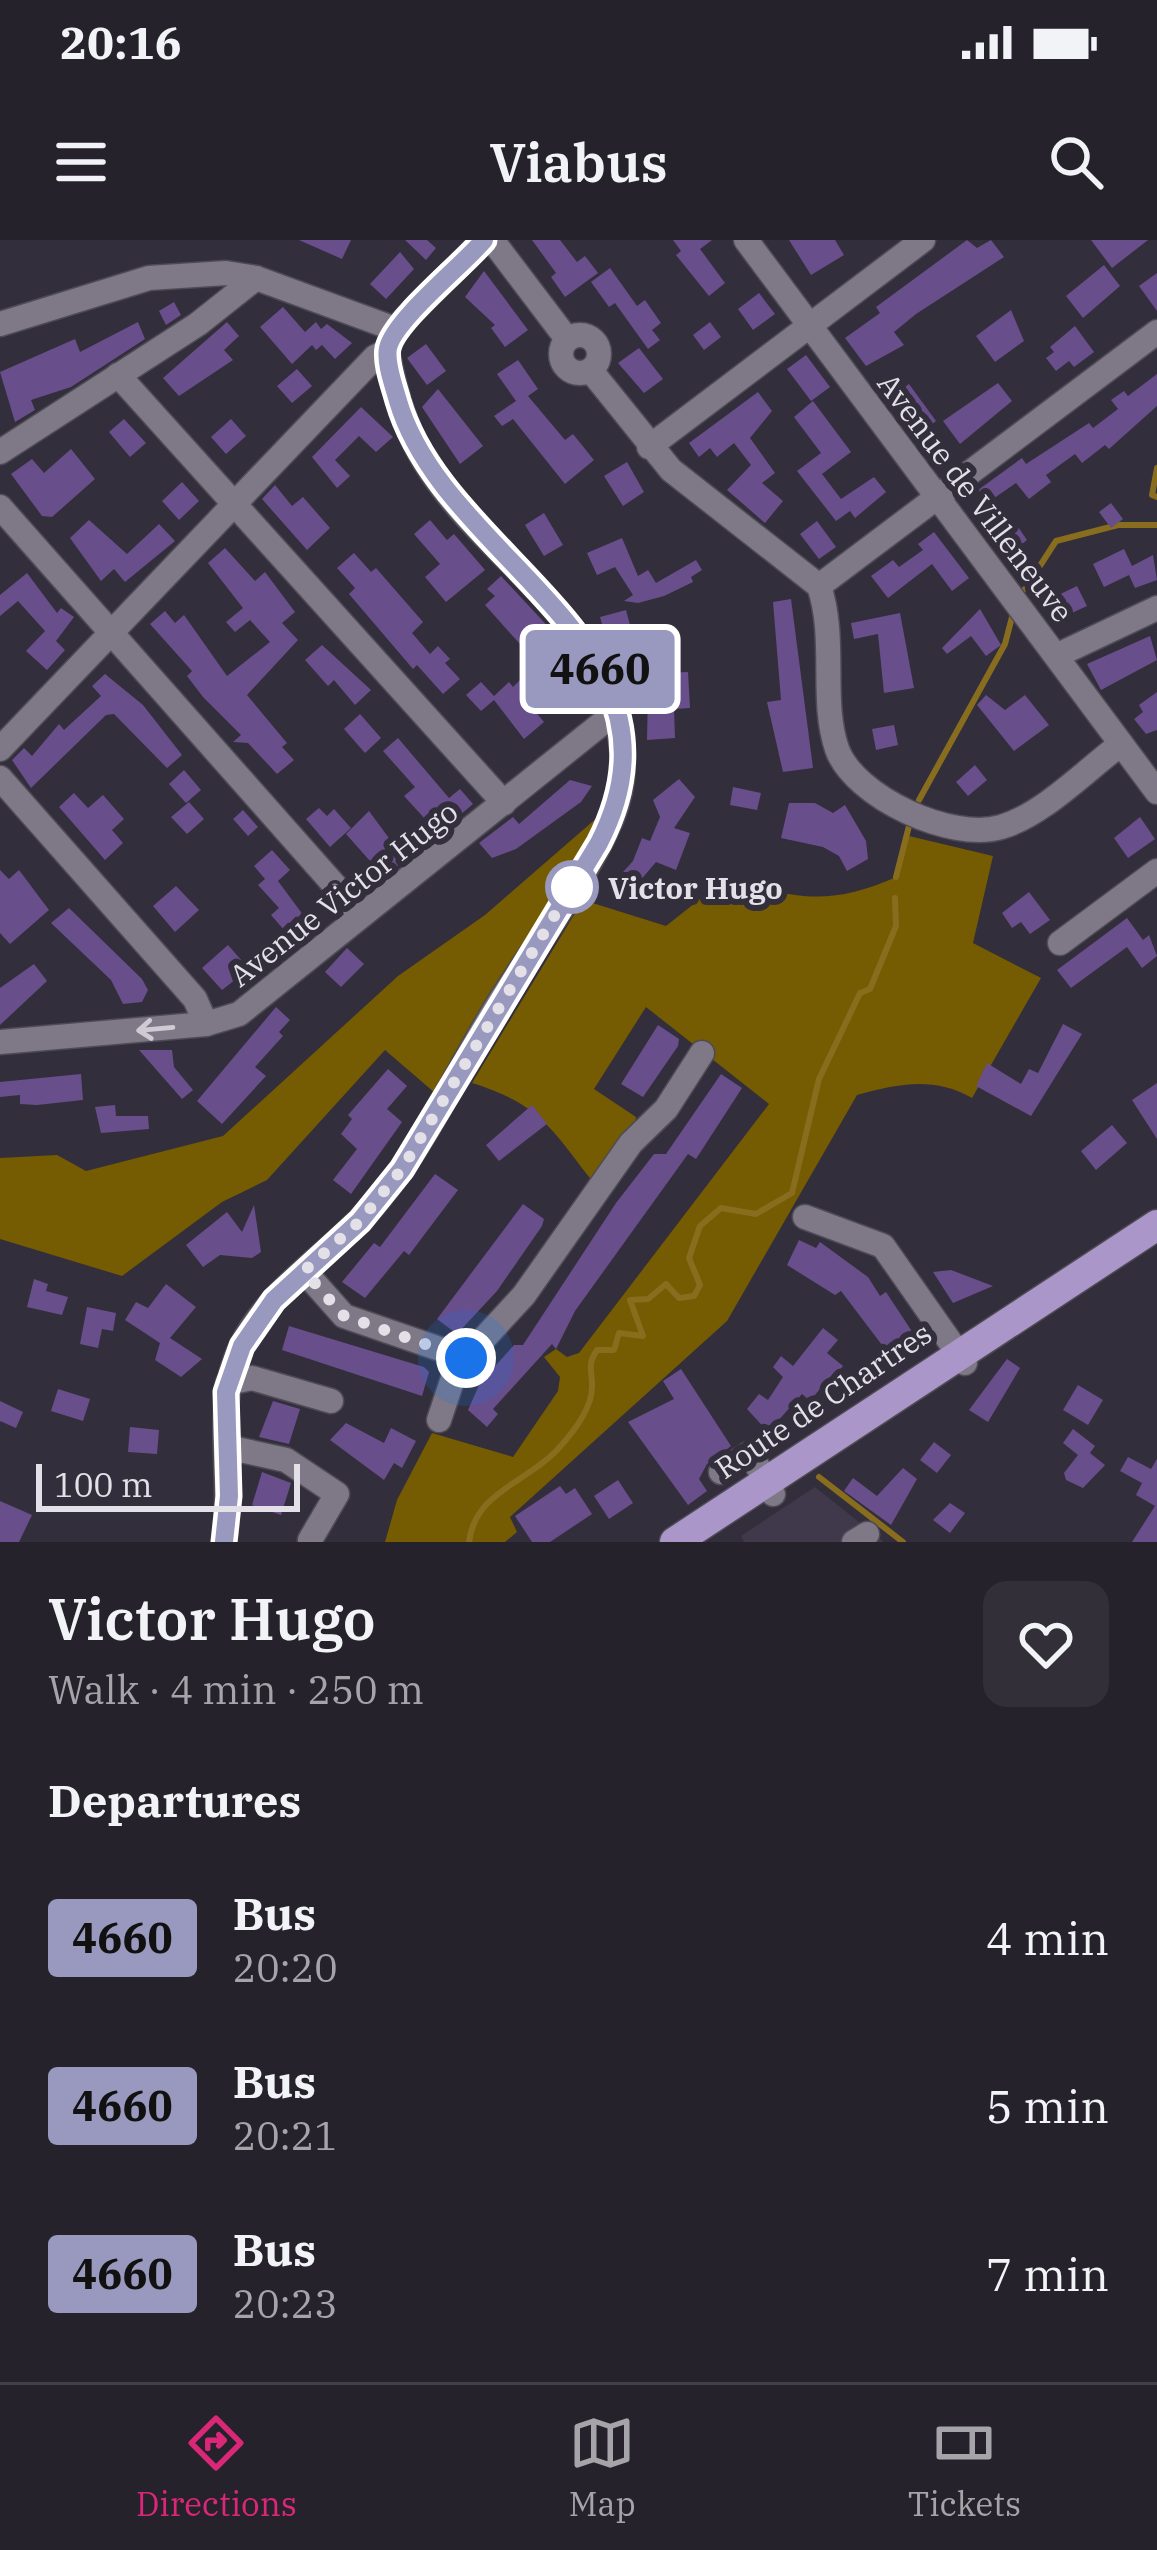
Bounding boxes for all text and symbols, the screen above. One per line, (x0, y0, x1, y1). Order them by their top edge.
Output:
text: 20:16 (60, 13, 182, 71)
text: Viabus (489, 127, 668, 197)
icon: menu (48, 129, 114, 195)
icon: search (1043, 129, 1109, 195)
street label: Avenue de Villeneuve (870, 365, 1082, 629)
line badge: 4660 (516, 630, 684, 708)
text: 4660 (550, 641, 650, 696)
street label: Avenue Victor Hugo (221, 792, 465, 994)
marker: Victor Hugo (547, 862, 597, 912)
place label: Victor Hugo (608, 868, 783, 907)
one-way arrow (136, 1017, 175, 1040)
street label: Route de Chartres (707, 1313, 939, 1487)
your location (436, 1328, 496, 1388)
scale bar (36, 1458, 300, 1511)
text: 100 m (54, 1463, 153, 1506)
button: heart (983, 1581, 1109, 1707)
text: Victor Hugo (48, 1582, 376, 1656)
text: Walk · 4 min · 250 m (48, 1664, 424, 1715)
text: Departures (48, 1771, 301, 1829)
text: Bus (233, 1884, 316, 1942)
text: 4 min (986, 1909, 1109, 1967)
text: 4660 (72, 1910, 173, 1965)
text: 20:20 (233, 1942, 338, 1993)
text: Bus (233, 2052, 316, 2110)
text: 5 min (986, 2077, 1109, 2135)
text: 4660 (72, 2078, 173, 2133)
text: 20:21 (233, 2110, 338, 2161)
text: Bus (233, 2220, 316, 2278)
text: 7 min (986, 2245, 1109, 2303)
text: 4660 (72, 2246, 173, 2301)
text: 20:23 (233, 2278, 338, 2329)
tab: Directions (136, 2410, 297, 2525)
tab: Map (569, 2410, 636, 2525)
tab: Tickets (908, 2410, 1021, 2525)

